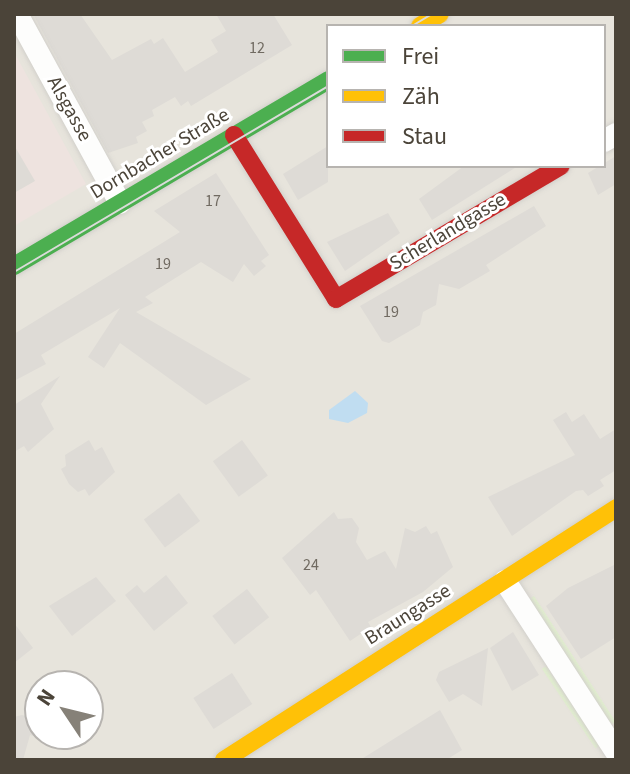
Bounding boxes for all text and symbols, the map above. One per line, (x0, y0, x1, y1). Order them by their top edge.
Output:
legend (326, 24, 606, 168)
house number: 12 (249, 38, 265, 58)
text: Frei (402, 39, 439, 74)
street label: Alsgasse (41, 72, 97, 146)
text: Zäh (402, 79, 440, 114)
street label: Dornbacher Straße (86, 103, 234, 205)
text: Stau (402, 119, 447, 154)
street label: Scherlandgasse (386, 188, 510, 276)
house number: 17 (205, 191, 221, 211)
house number: 19 (155, 254, 171, 274)
house number: 19 (383, 302, 399, 322)
house number: 24 (303, 555, 319, 575)
street label: Braungasse (361, 579, 455, 651)
north arrow (24, 670, 104, 750)
text: N (29, 682, 63, 713)

